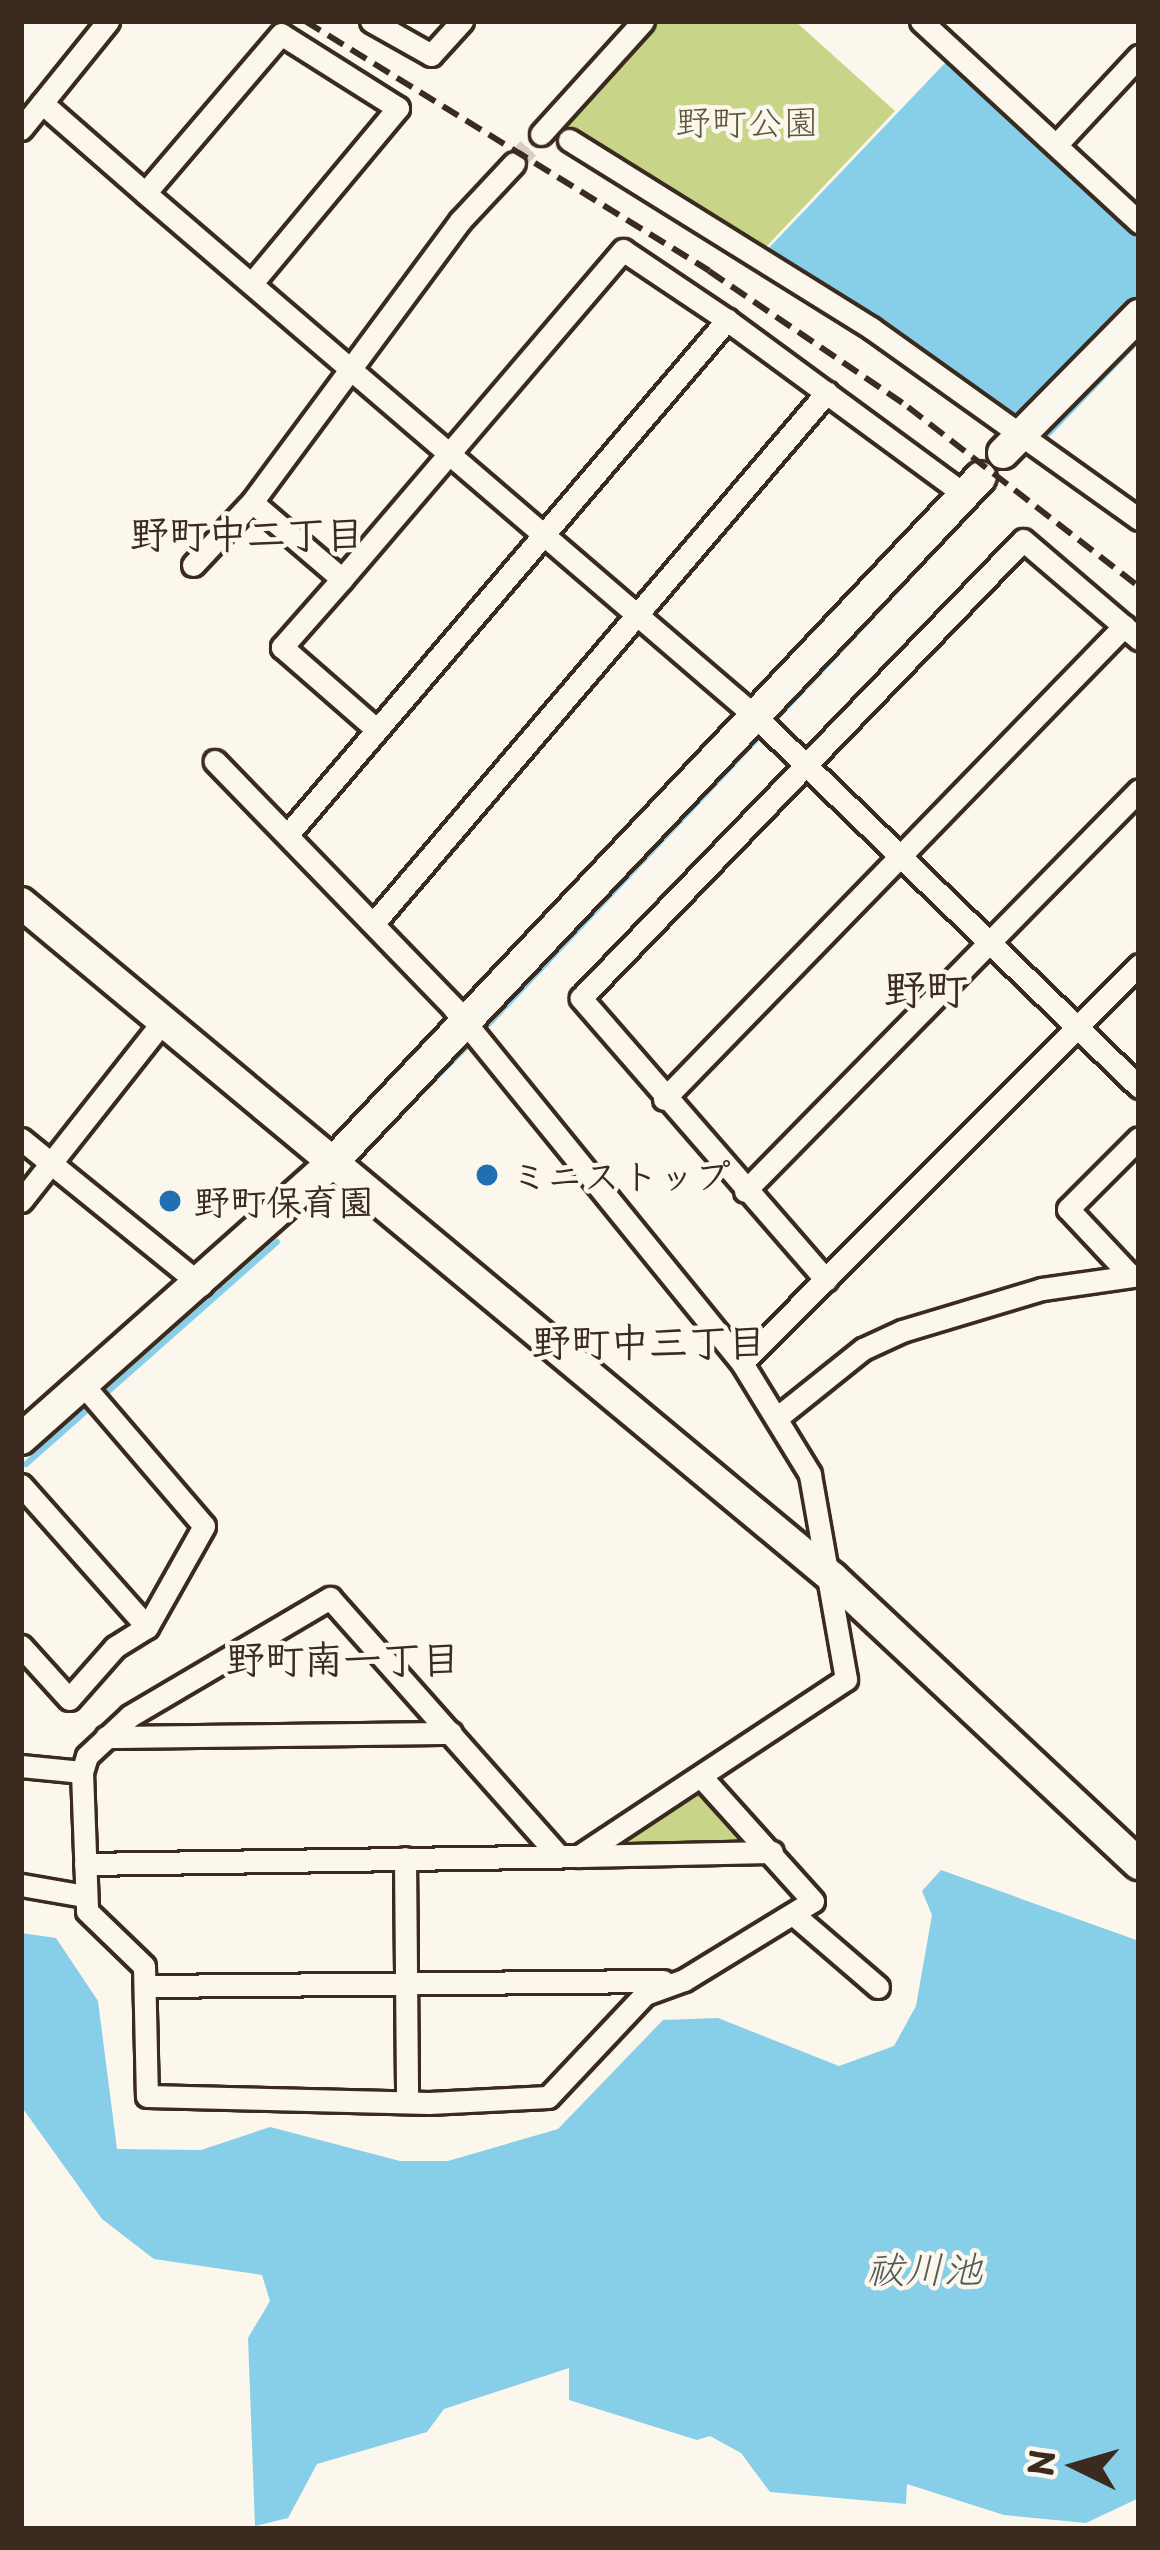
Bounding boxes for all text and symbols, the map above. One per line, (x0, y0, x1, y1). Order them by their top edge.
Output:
park label: 野町公園 (675, 99, 819, 143)
district label: 野町中二丁目 (130, 509, 364, 555)
district label: 野町 (884, 962, 968, 1012)
place label: ミニストップ (511, 1153, 727, 1197)
marker: ミニストップ (474, 1162, 500, 1188)
place label: 野町保育園 (194, 1179, 374, 1223)
marker: 野町保育園 (157, 1188, 183, 1214)
district label: 野町中三丁目 (532, 1317, 766, 1363)
district label: 野町南一丁目 (226, 1634, 460, 1680)
water label: 祓川池 (866, 2244, 982, 2290)
north arrow (1016, 2406, 1136, 2526)
text: N (1014, 2448, 1066, 2478)

